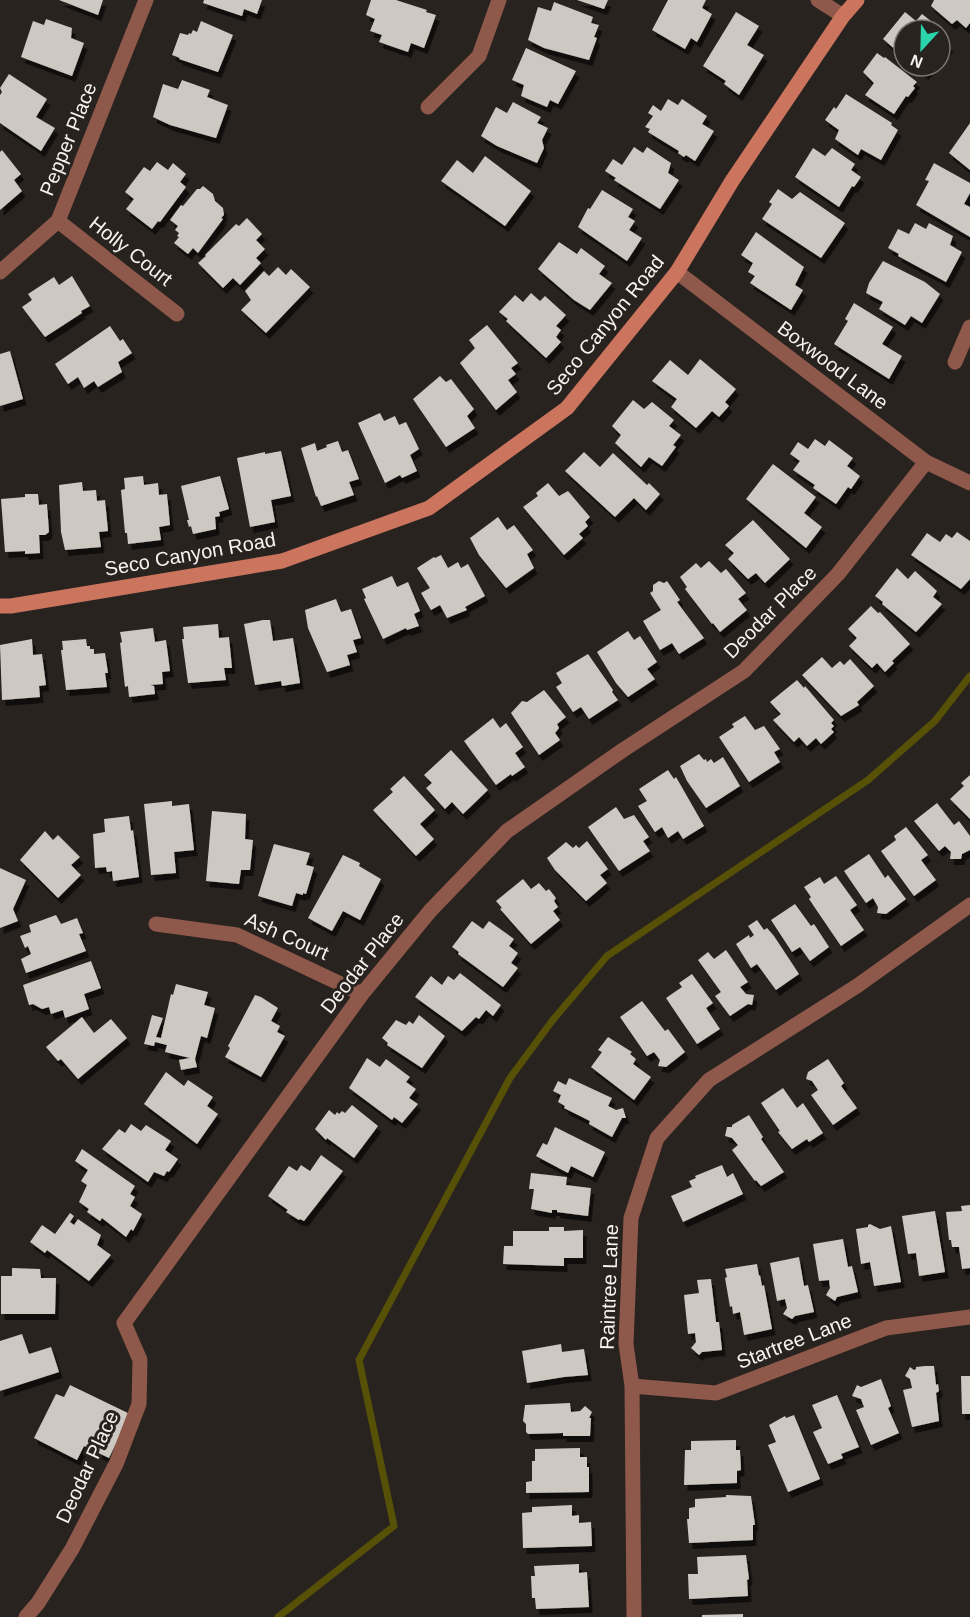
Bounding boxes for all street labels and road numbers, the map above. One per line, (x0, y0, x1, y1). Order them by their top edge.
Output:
street label: Pepper Place (35, 79, 101, 199)
street label: Holly Court (85, 212, 177, 290)
street label: Seco Canyon Road (542, 251, 668, 399)
street label: Boxwood Lane (774, 316, 892, 414)
street label: Seco Canyon Road (103, 528, 277, 580)
street label: Deodar Place (719, 561, 821, 663)
street label: Ash Court (242, 908, 332, 964)
street label: Deodar Place (316, 908, 408, 1018)
street label: Raintree Lane (596, 1224, 622, 1350)
street label: Startree Lane (733, 1309, 855, 1373)
street label: Deodar Place (51, 1407, 123, 1527)

